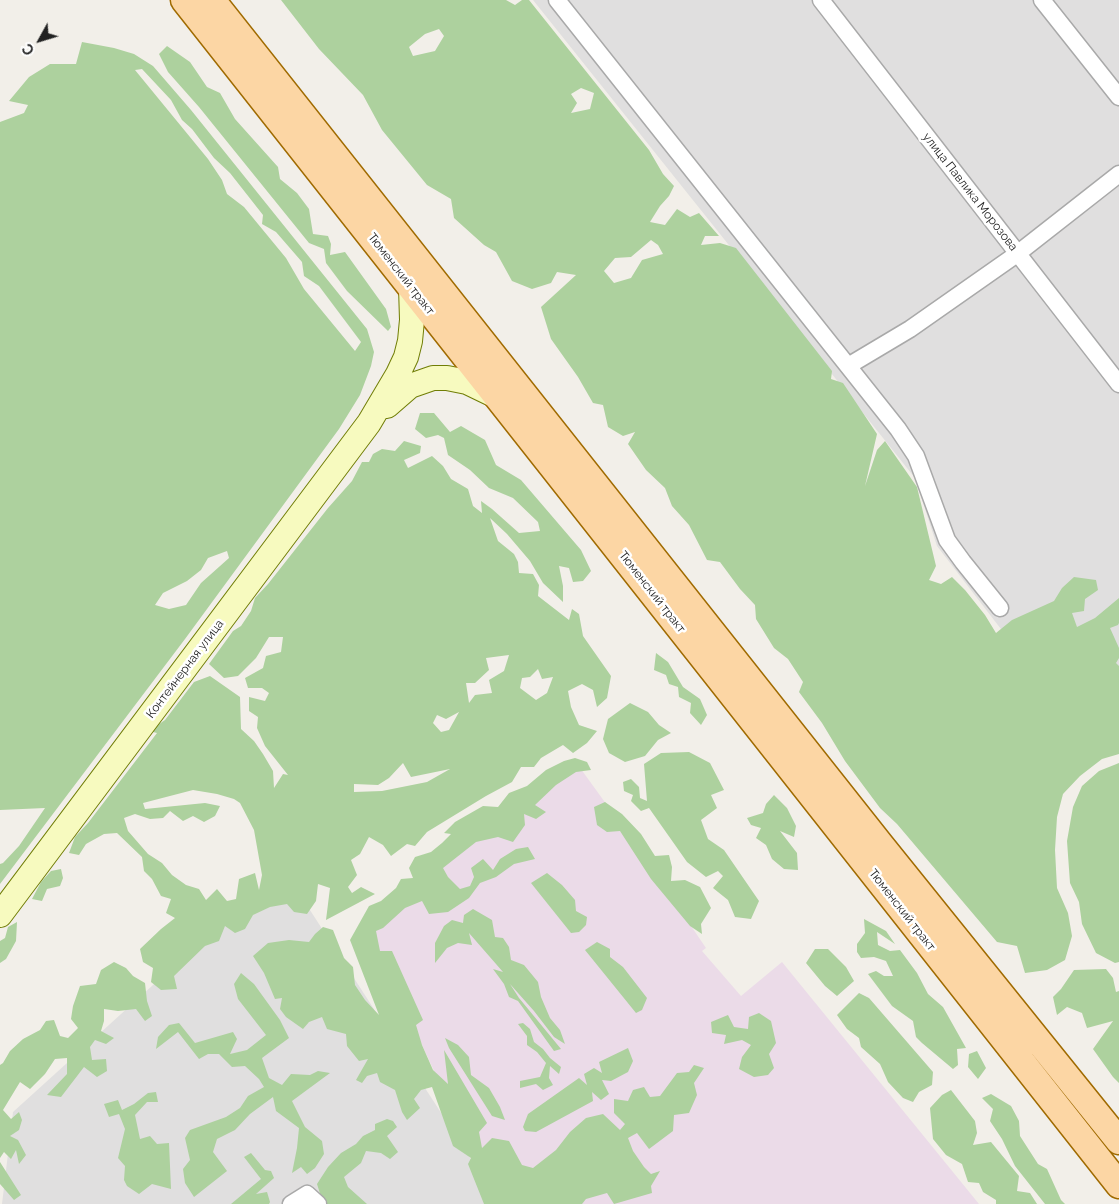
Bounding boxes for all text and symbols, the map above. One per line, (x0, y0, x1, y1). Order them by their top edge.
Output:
north arrow (15, 15, 65, 65)
text: С (19, 41, 38, 58)
street label: улица Павлика Морозова (919, 130, 1021, 254)
street label: Тюменский тракт (365, 230, 437, 318)
street label: Тюменский тракт (616, 548, 688, 636)
street label: Контейнерная улица (143, 617, 227, 721)
street label: Тюменский тракт (866, 866, 938, 954)

